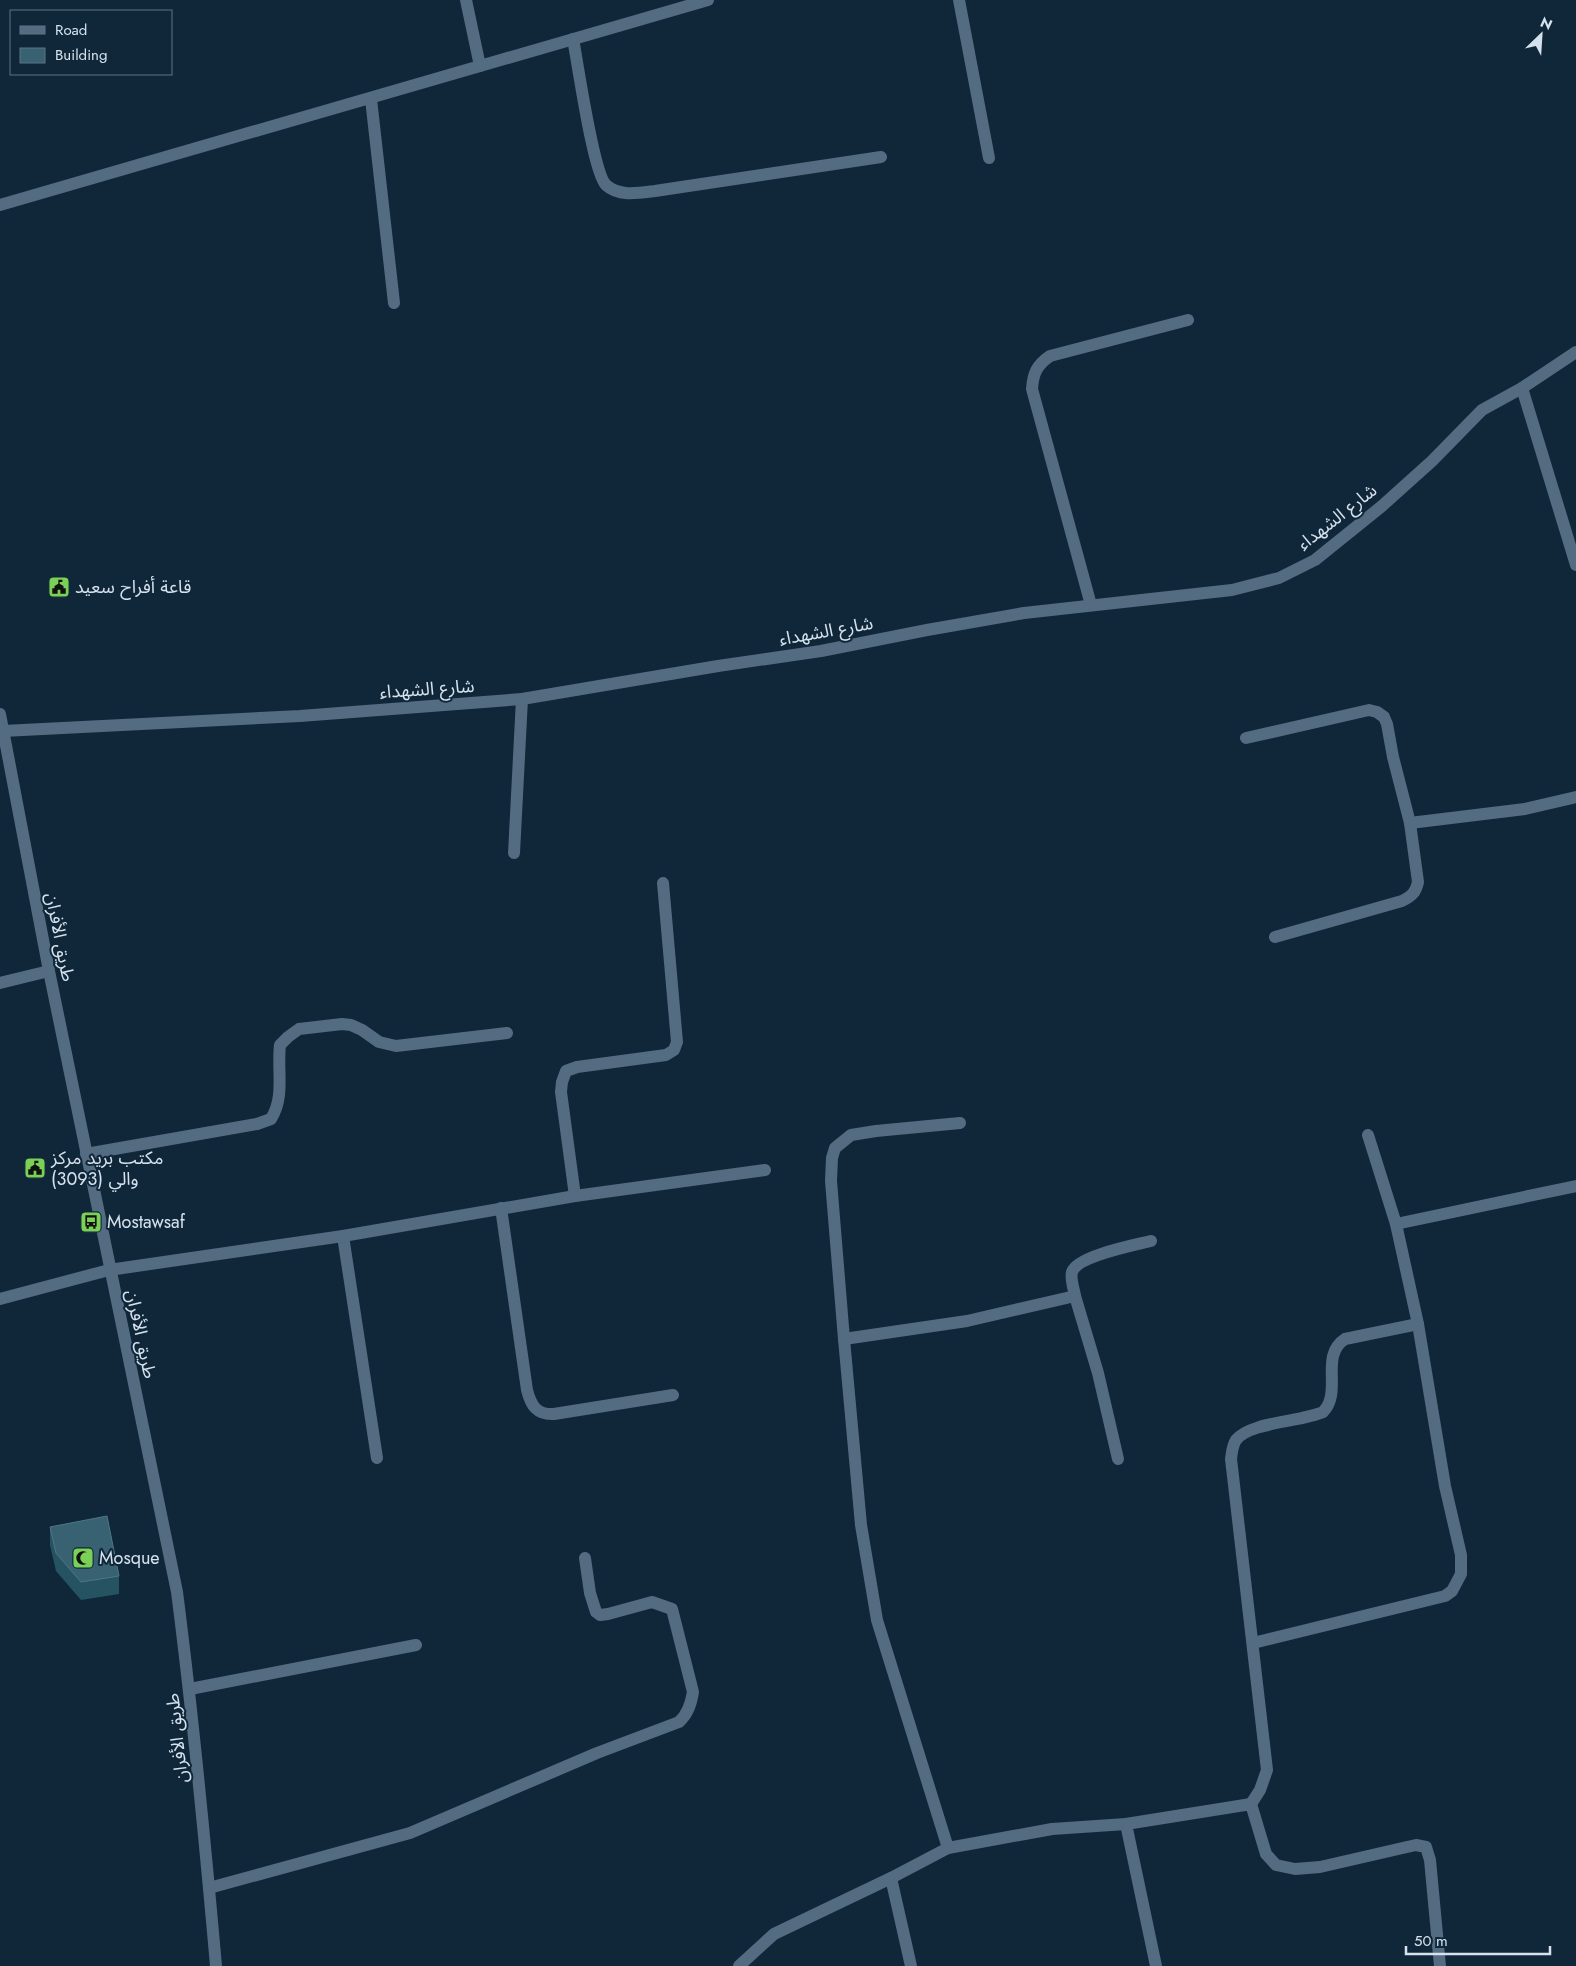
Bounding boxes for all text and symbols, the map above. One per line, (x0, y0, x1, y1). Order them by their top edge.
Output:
legend (10, 10, 172, 75)
north arrow (1516, 10, 1566, 60)
text: N (1537, 12, 1556, 35)
text: Road (55, 19, 87, 41)
text: Building (55, 44, 107, 66)
street label: شارع الشهداء (1292, 477, 1383, 557)
place label: قاعة أفراح سعيد (75, 574, 191, 600)
public building icon: قاعة أفراح سعيد (47, 575, 71, 599)
street label: شارع الشهداء (777, 610, 875, 653)
street label: شارع الشهداء (379, 673, 475, 706)
street label: طريق الأفران (39, 890, 81, 984)
place label: مكتب بريد مركز والي (3093) (50, 1145, 164, 1192)
public building icon: مكتب بريد مركز والي (3093) (23, 1156, 47, 1180)
place label: Mostawsaf (107, 1209, 186, 1235)
bus stop icon: Mostawsaf (79, 1210, 103, 1234)
street label: طريق الأفران (119, 1287, 163, 1381)
place label: Mosque (99, 1545, 160, 1571)
mosque icon: Mosque (71, 1546, 95, 1570)
street label: طريق الأفران (159, 1692, 195, 1784)
scale bar (1406, 1924, 1550, 1956)
text: 50 m (1414, 1930, 1448, 1952)

